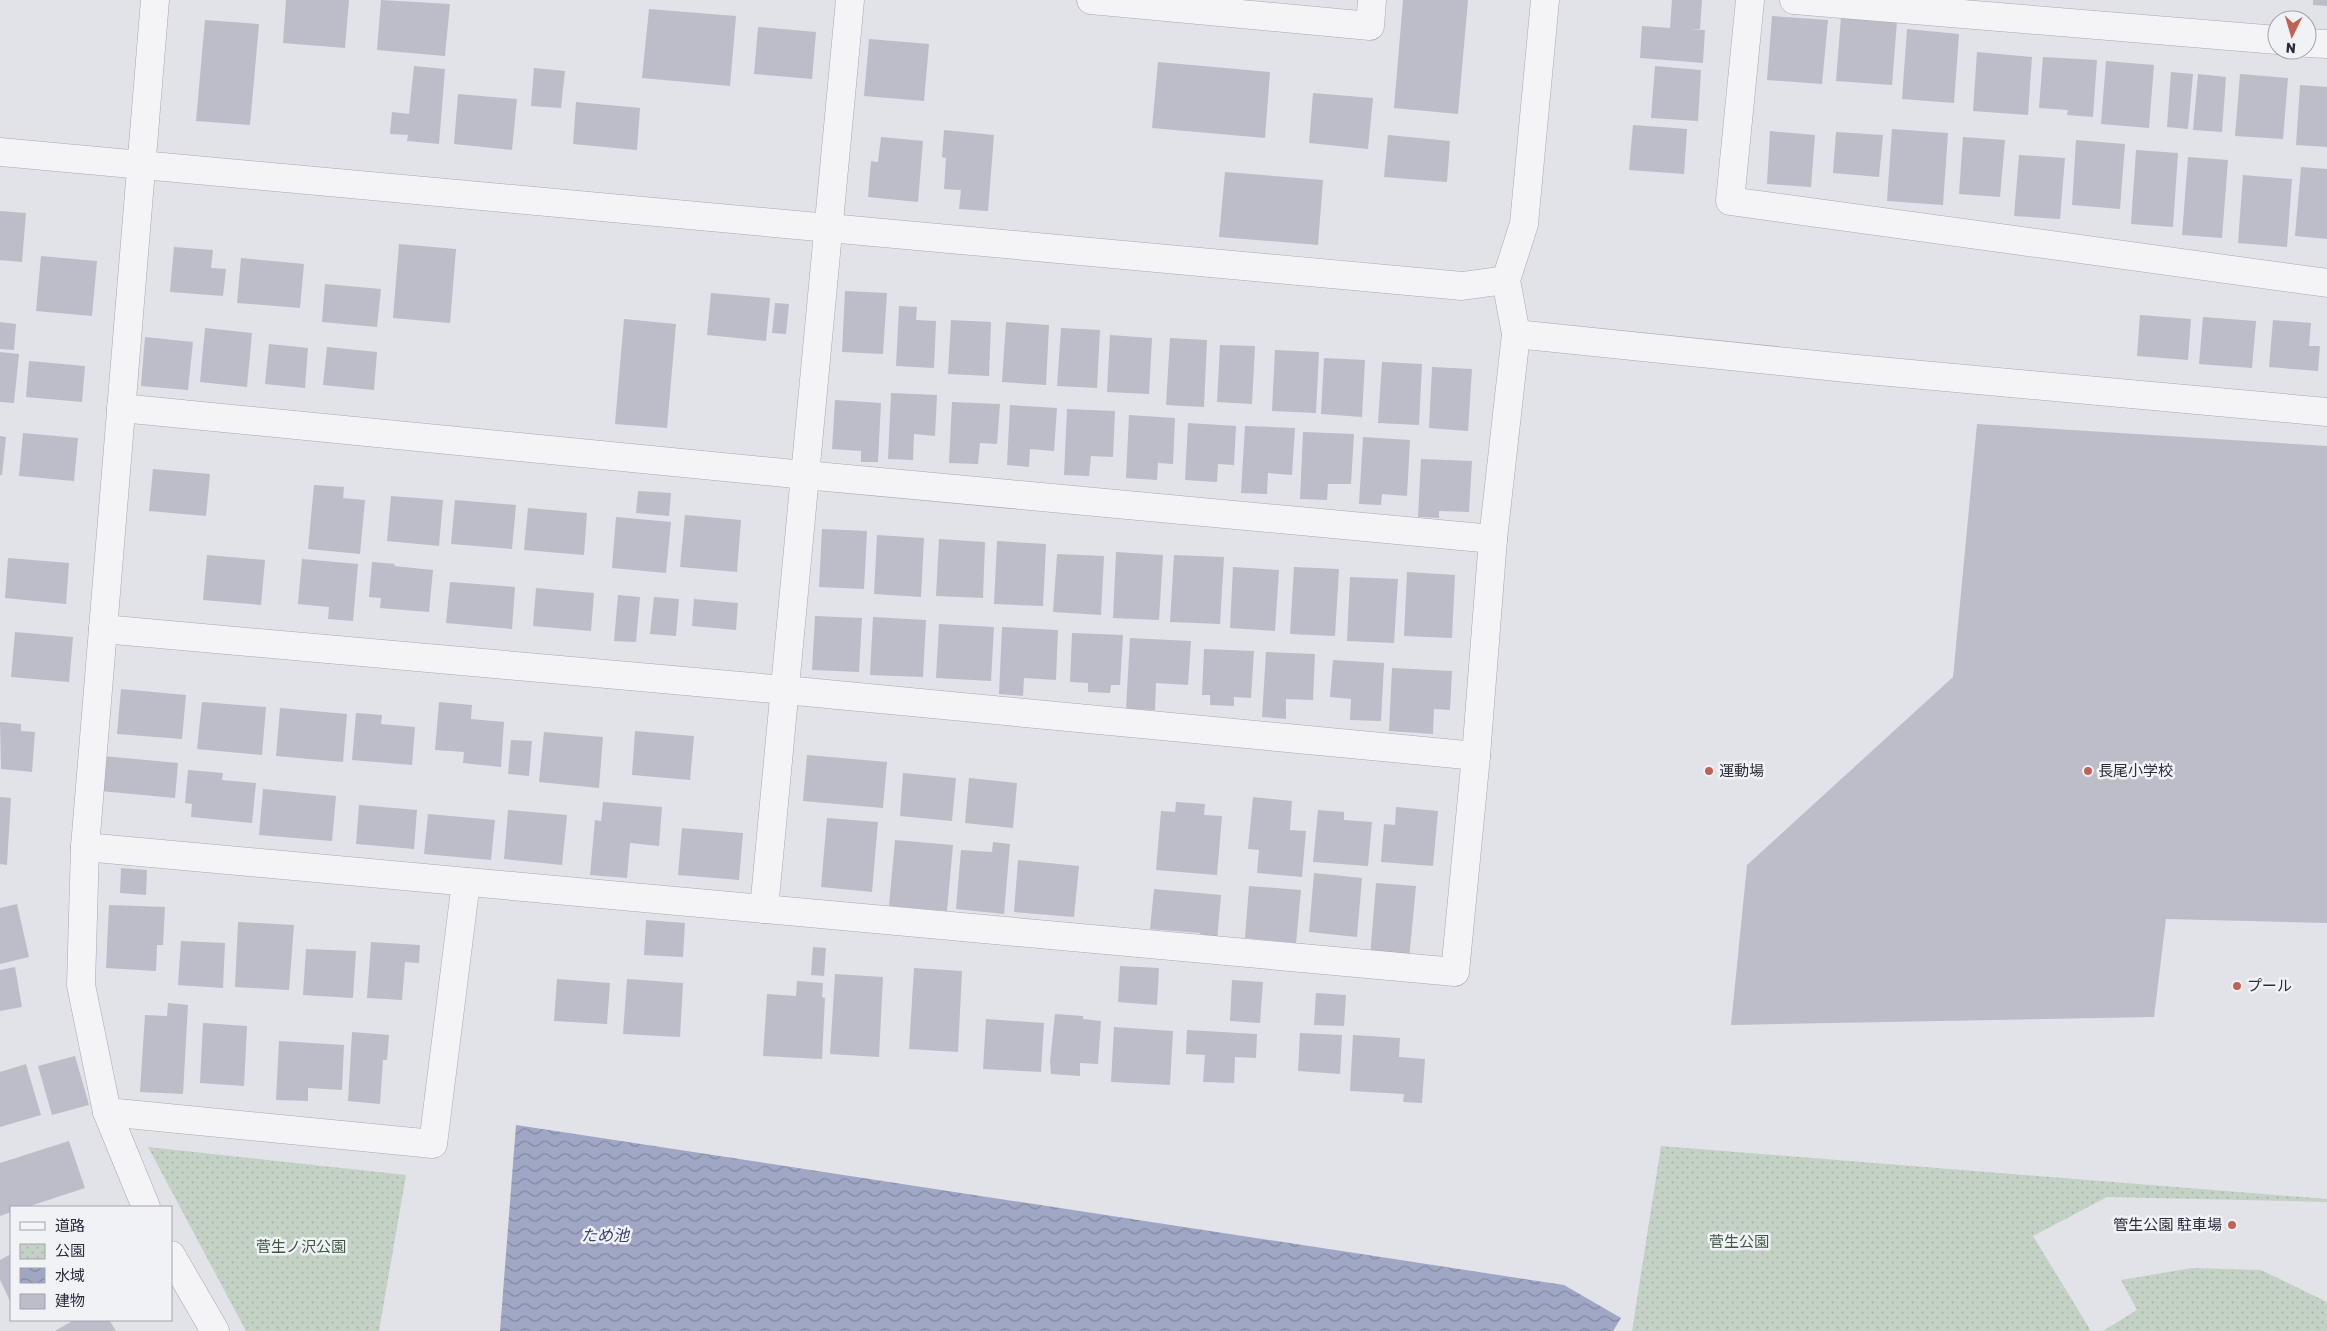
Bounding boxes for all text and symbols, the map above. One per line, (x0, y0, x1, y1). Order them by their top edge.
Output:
north arrow (2267, 10, 2317, 60)
text: N (2285, 39, 2297, 56)
place label: 運動場 (1719, 762, 1764, 780)
place label: 長尾小学校 (2098, 762, 2173, 780)
marker: 運動場 (1703, 765, 1715, 777)
marker: 長尾小学校 (2082, 765, 2094, 777)
place label: プール (2247, 977, 2292, 995)
marker: プール (2231, 980, 2243, 992)
legend (10, 1206, 172, 1321)
place label: 管生公園 駐車場 (2113, 1216, 2222, 1234)
text: 道路 (55, 1217, 85, 1235)
marker: 管生公園 駐車場 (2226, 1219, 2238, 1231)
water label: ため池 (581, 1226, 631, 1245)
park label: 菅生公園 (1709, 1233, 1769, 1251)
park label: 菅生ノ沢公園 (256, 1238, 346, 1256)
text: 公園 (55, 1242, 85, 1260)
text: 水域 (55, 1267, 85, 1285)
text: 建物 (55, 1292, 85, 1310)

